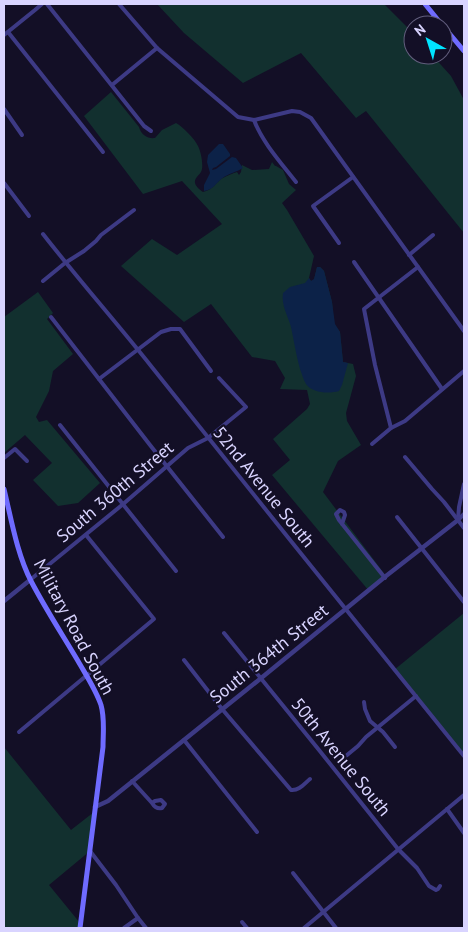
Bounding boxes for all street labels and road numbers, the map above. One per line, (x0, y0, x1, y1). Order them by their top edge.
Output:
street label: 52nd Avenue South (208, 421, 320, 552)
street label: South 360th Street (51, 436, 178, 547)
street label: Military Road South (29, 555, 120, 699)
street label: South 364th Street (205, 599, 333, 708)
street label: 50th Avenue South (287, 693, 396, 821)

